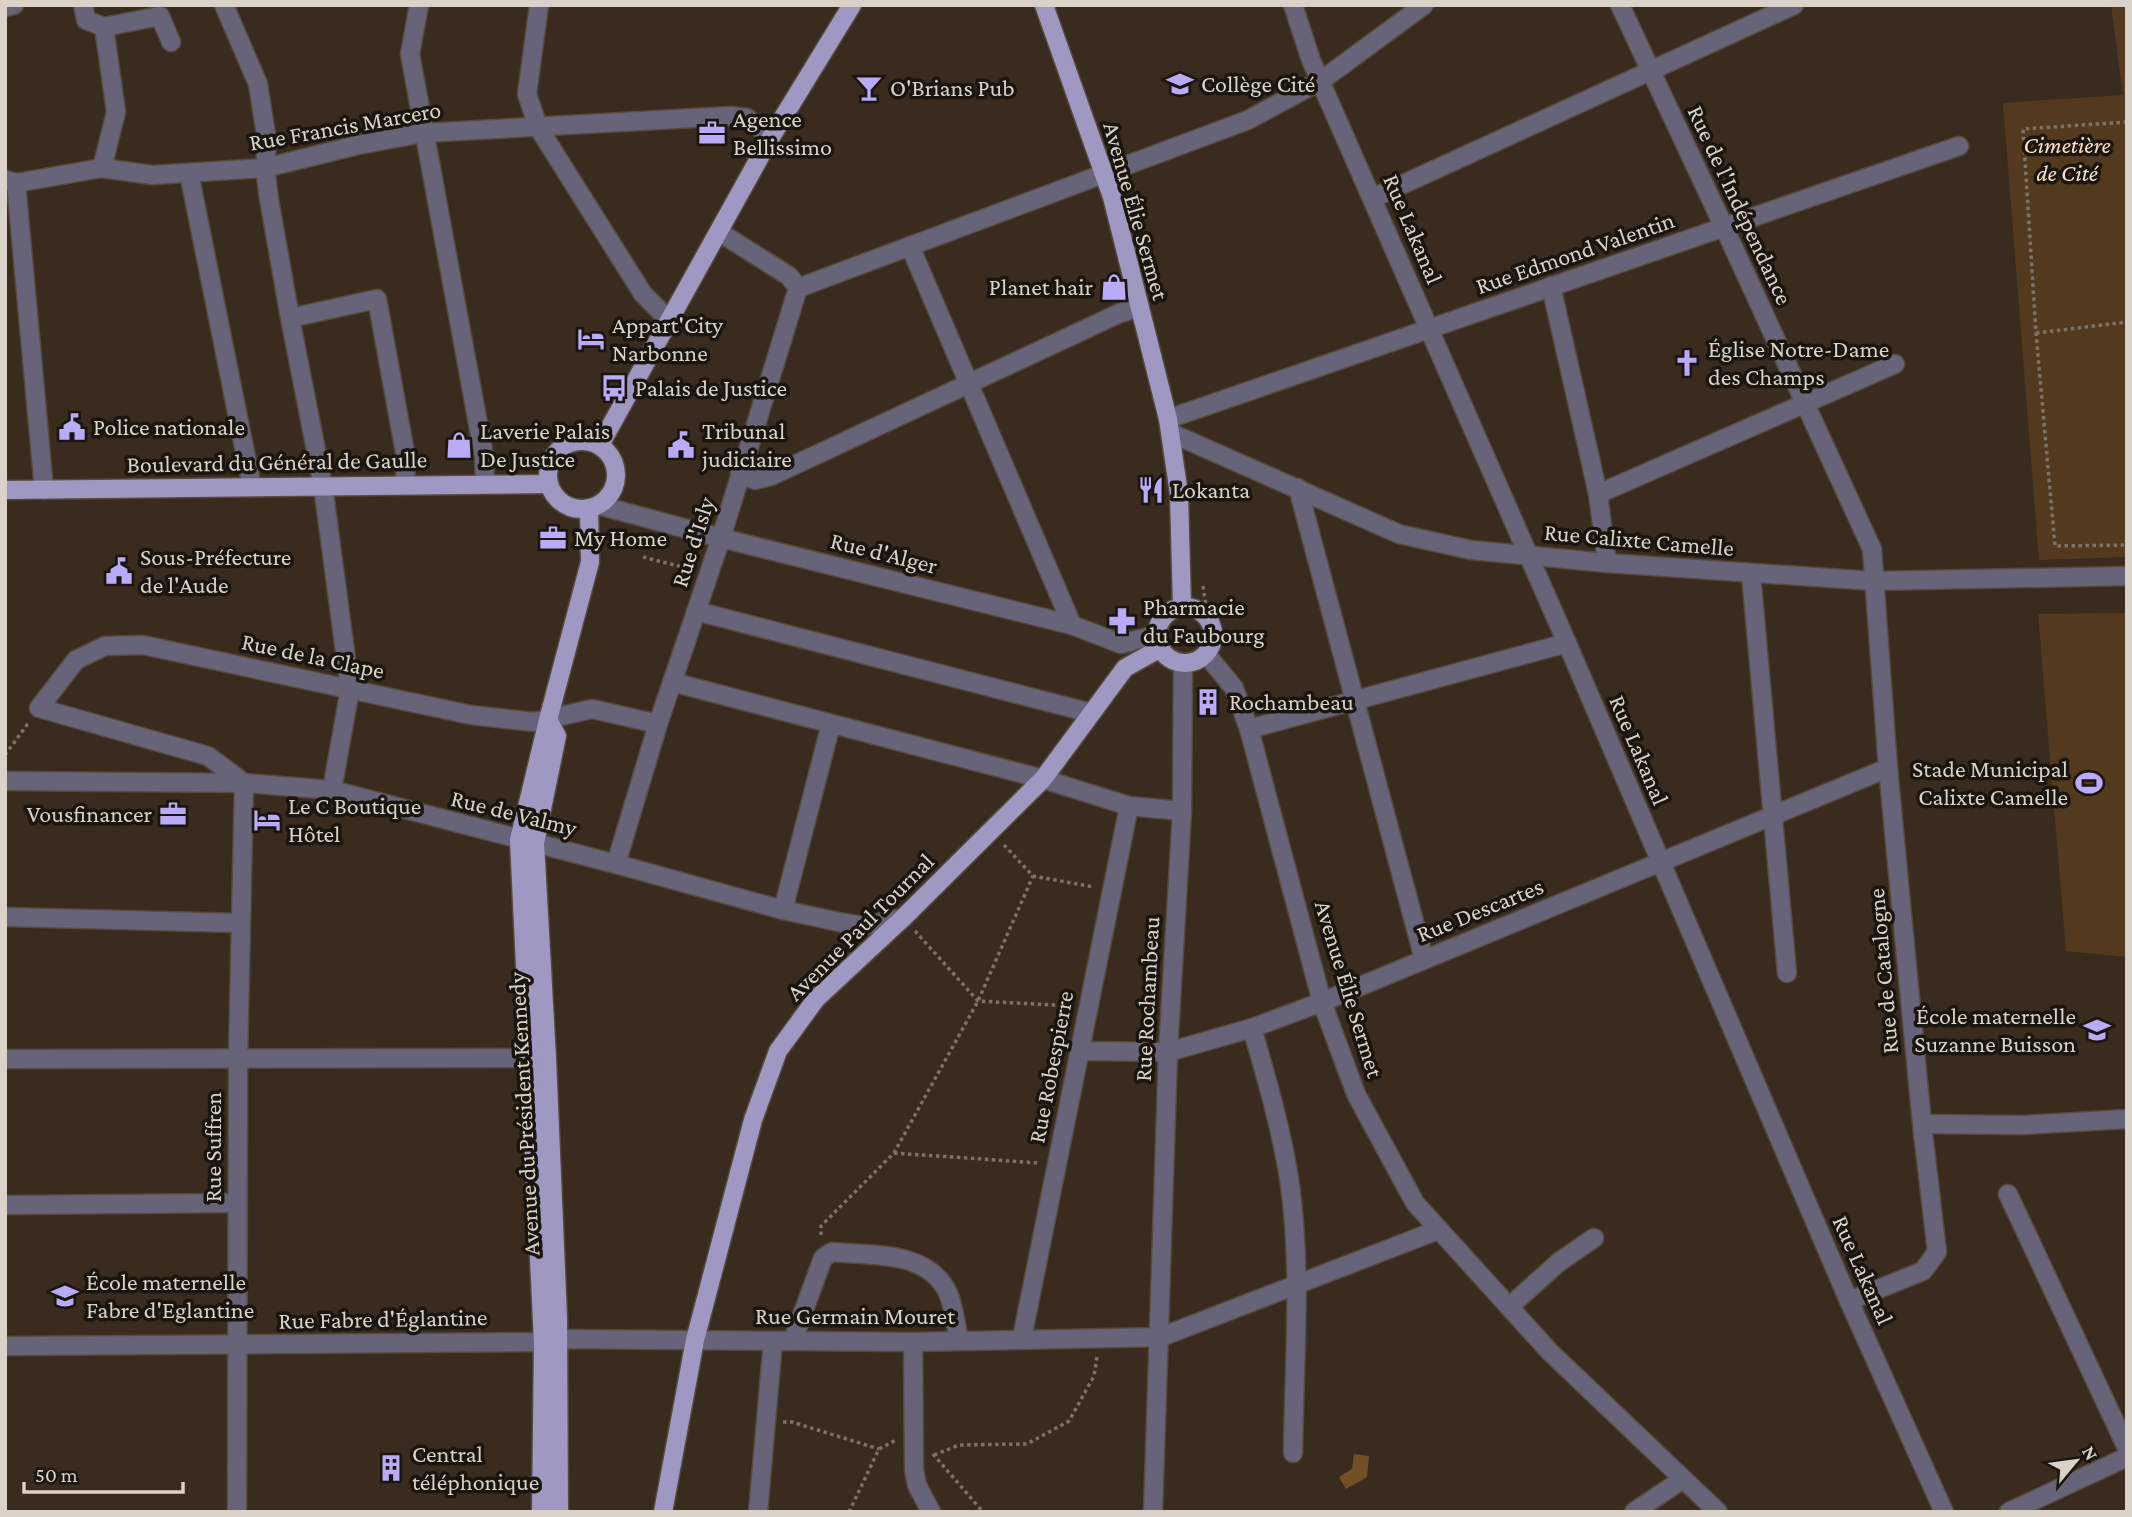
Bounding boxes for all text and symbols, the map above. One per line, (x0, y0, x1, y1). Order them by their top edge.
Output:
school or university icon: Collège Cité (1165, 69, 1195, 99)
place label: Collège Cité (1201, 70, 1315, 97)
bar icon: O'Brians Pub (854, 73, 884, 103)
place label: O'Brians Pub (890, 74, 1015, 101)
street label: Rue Francis Marcero (247, 95, 443, 156)
street label: Rue de l'Indépendance (1682, 101, 1798, 309)
place label: Agence Bellissimo (733, 105, 832, 160)
office icon: Agence Bellissimo (697, 118, 727, 148)
street label: Avenue Élie Sermet (1098, 119, 1175, 304)
park label: Cimetière de Cité (2024, 131, 2111, 186)
street label: Rue Lakanal (1378, 170, 1449, 288)
street label: Rue Edmond Valentin (1472, 206, 1678, 299)
shop icon: Planet hair (1099, 272, 1129, 302)
place label: Planet hair (989, 273, 1093, 300)
place label: Appart'City Narbonne (612, 311, 724, 366)
hotel icon: Appart'City Narbonne (576, 324, 606, 354)
place label: Église Notre-Dame des Champs (1708, 335, 1889, 390)
church icon: Église Notre-Dame des Champs (1672, 348, 1702, 378)
bus stop icon: Palais de Justice (599, 373, 629, 403)
place label: Palais de Justice (635, 374, 787, 401)
public building icon: Police nationale (57, 412, 87, 442)
place label: Police nationale (93, 413, 245, 440)
place label: Laverie Palais De Justice (480, 417, 610, 472)
place label: Tribunal judiciaire (701, 417, 792, 472)
shop icon: Laverie Palais De Justice (444, 430, 474, 460)
public building icon: Tribunal judiciaire (666, 430, 696, 460)
street label: Boulevard du Général de Gaulle (126, 445, 428, 478)
restaurant icon: Lokanta (1136, 475, 1166, 505)
place label: Lokanta (1172, 476, 1250, 503)
street label: Rue d'Isly (665, 493, 720, 590)
street label: Rue Calixte Camelle (1543, 518, 1735, 561)
office icon: My Home (538, 523, 568, 553)
place label: My Home (574, 524, 667, 551)
street label: Rue d'Alger (828, 526, 941, 579)
place label: Sous-Préfecture de l'Aude (140, 543, 291, 598)
public building icon: Sous-Préfecture de l'Aude (104, 556, 134, 586)
place label: Pharmacie du Faubourg (1143, 593, 1265, 648)
pharmacy icon: Pharmacie du Faubourg (1107, 606, 1137, 636)
street label: Rue de la Clape (239, 627, 387, 684)
building icon: Rochambeau (1193, 687, 1223, 717)
place label: Rochambeau (1229, 688, 1354, 715)
street label: Rue Lakanal (1604, 691, 1675, 809)
place label: Stade Municipal Calixte Camelle (1912, 755, 2068, 810)
sports icon: Stade Municipal Calixte Camelle (2074, 768, 2104, 798)
street label: Rue de Valmy (448, 784, 581, 841)
place label: Le C Boutique Hôtel (288, 792, 421, 847)
office icon: Vousfinancer (158, 799, 188, 829)
place label: Vousfinancer (27, 800, 152, 827)
hotel icon: Le C Boutique Hôtel (252, 805, 282, 835)
street label: Avenue Paul Tournal (780, 847, 939, 1006)
street label: Rue Descartes (1413, 872, 1547, 947)
street label: Rue de Catalogne (1862, 887, 1903, 1055)
street label: Avenue Élie Sermet (1310, 897, 1390, 1082)
street label: Rue Rochambeau (1129, 915, 1164, 1082)
street label: Avenue du Président Kennedy (503, 971, 544, 1257)
street label: Rue Robespierre (1023, 988, 1079, 1145)
place label: École maternelle Suzanne Buisson (1914, 1002, 2076, 1057)
school or university icon: École maternelle Suzanne Buisson (2082, 1015, 2112, 1045)
street label: Rue Suffren (199, 1092, 226, 1202)
street label: Rue Lakanal (1827, 1211, 1900, 1329)
place label: École maternelle Fabre d'Eglantine (86, 1268, 254, 1323)
school or university icon: École maternelle Fabre d'Eglantine (50, 1281, 80, 1311)
street label: Rue Germain Mouret (755, 1302, 956, 1329)
street label: Rue Fabre d'Églantine (278, 1303, 488, 1334)
north arrow (2041, 1426, 2111, 1496)
place label: Central téléphonique (412, 1440, 539, 1495)
text: N (2078, 1442, 2103, 1464)
scale bar (24, 1450, 184, 1494)
building icon: Central téléphonique (376, 1453, 406, 1483)
text: 50 m (35, 1463, 78, 1487)

